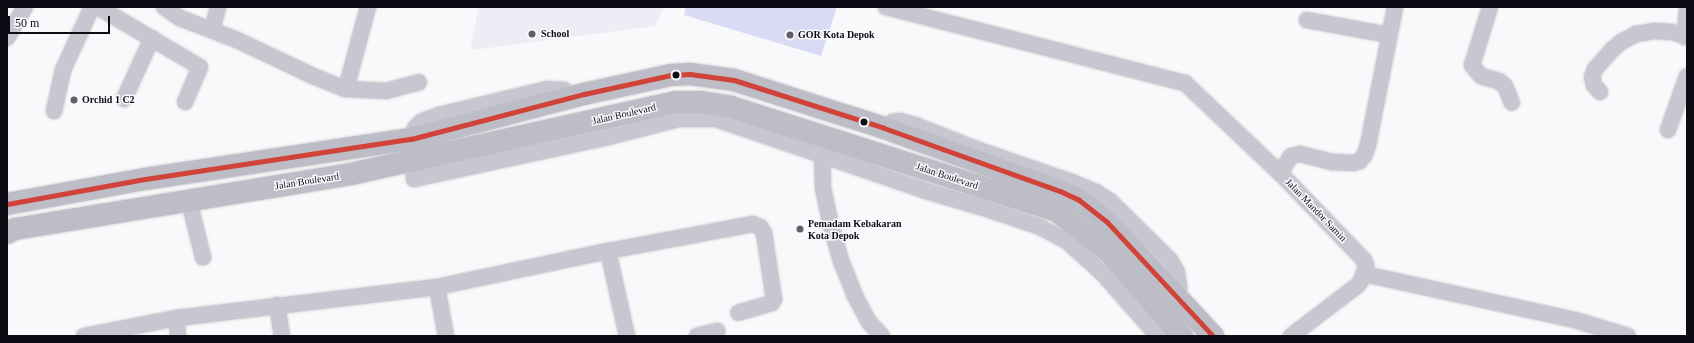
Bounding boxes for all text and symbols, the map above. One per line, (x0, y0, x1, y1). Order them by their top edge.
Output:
scale bar (10, 8, 112, 34)
text: 50 m (15, 16, 39, 30)
marker: School (526, 28, 538, 40)
place label: School (541, 28, 569, 40)
place label: GOR Kota Depok (798, 29, 875, 41)
marker: GOR Kota Depok (785, 30, 795, 40)
unlabelled marker (671, 70, 681, 80)
place label: Orchid 1 C2 (82, 94, 135, 106)
marker: Orchid 1 C2 (69, 95, 79, 105)
street label: Jalan Boulevard (591, 101, 657, 127)
unlabelled marker (859, 117, 869, 127)
street label: Jalan Boulevard (914, 160, 980, 192)
street label: Jalan Boulevard (274, 170, 340, 192)
street label: Jalan Mandor Samin (1283, 176, 1349, 244)
place label: Pemadam Kebakaran Kota Depok (808, 217, 902, 240)
marker: Pemadam Kebakaran Kota Depok (795, 224, 805, 234)

